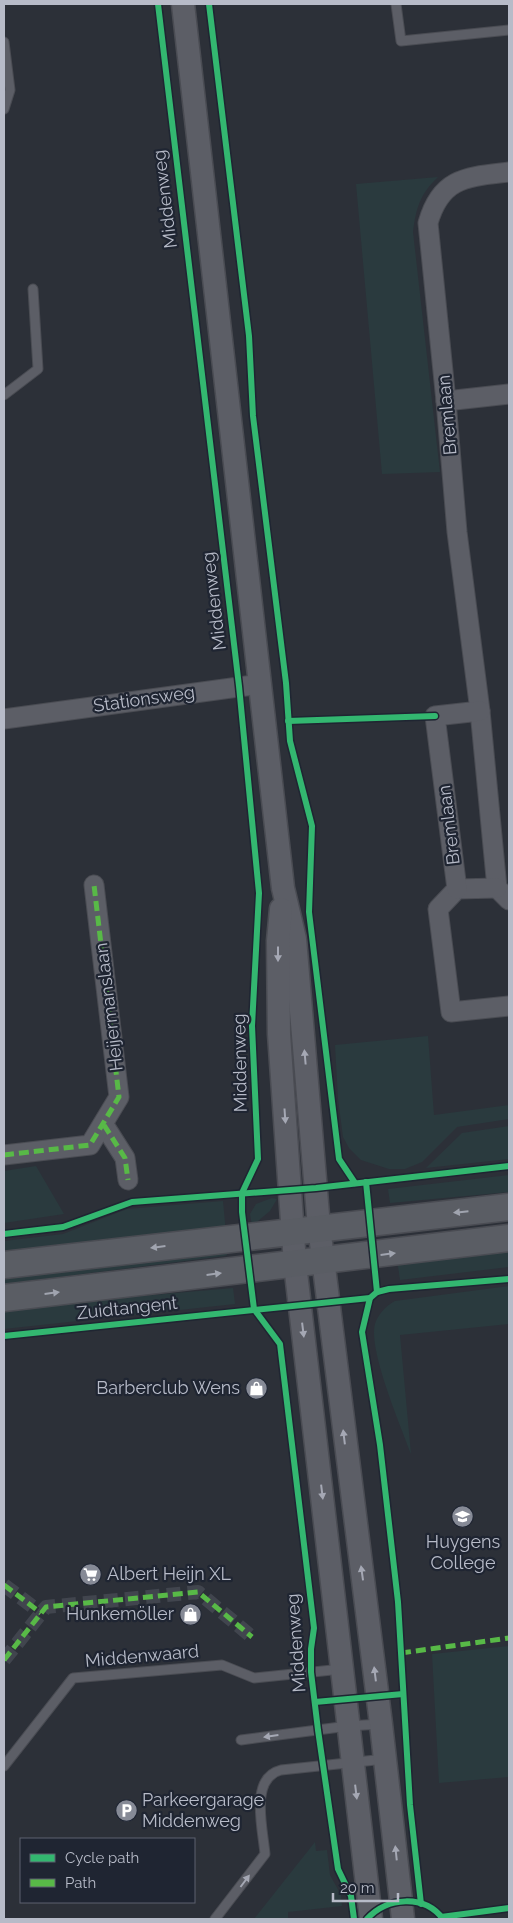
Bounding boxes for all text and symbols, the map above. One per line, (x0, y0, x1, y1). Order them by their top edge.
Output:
street label: Middenweg (148, 149, 181, 249)
street label: Bremlaan (433, 374, 460, 456)
street label: Middenweg (197, 551, 230, 651)
street label: Stationsweg (92, 681, 196, 716)
street label: Bremlaan (433, 784, 464, 866)
street label: Heijermanslaan (90, 942, 127, 1072)
one-way arrow (274, 946, 282, 962)
street label: Middenweg (228, 1013, 251, 1113)
one-way arrow (301, 1048, 309, 1064)
one-way arrow (281, 1108, 289, 1124)
one-way arrow (452, 1208, 468, 1216)
one-way arrow (150, 1243, 166, 1251)
one-way arrow (380, 1249, 396, 1257)
one-way arrow (206, 1270, 222, 1278)
one-way arrow (44, 1289, 60, 1297)
street label: Zuidtangent (75, 1292, 178, 1323)
one-way arrow (299, 1323, 307, 1339)
shop icon: Barberclub Wens (244, 1376, 268, 1400)
place label: Barberclub Wens (96, 1377, 240, 1398)
one-way arrow (340, 1429, 348, 1445)
one-way arrow (318, 1484, 326, 1500)
school or university icon: Huygens College (451, 1505, 475, 1529)
place label: Huygens College (426, 1531, 500, 1573)
supermarket icon: Albert Heijn XL (79, 1562, 103, 1586)
place label: Albert Heijn XL (107, 1563, 232, 1584)
one-way arrow (358, 1565, 366, 1581)
street label: Middenweg (282, 1593, 309, 1693)
shop icon: Hunkemöller (178, 1602, 202, 1626)
place label: Hunkemöller (66, 1603, 175, 1624)
street label: Middenwaard (84, 1640, 200, 1671)
one-way arrow (371, 1666, 379, 1682)
one-way arrow (262, 1732, 278, 1740)
one-way arrow (352, 1785, 360, 1801)
place label: Parkeergarage Middenweg (142, 1789, 265, 1831)
parking icon: Parkeergarage Middenweg (114, 1798, 138, 1822)
legend (20, 1838, 195, 1903)
one-way arrow (391, 1845, 399, 1861)
text: Cycle path (65, 1849, 139, 1867)
scale bar (333, 1870, 398, 1902)
text: Path (65, 1874, 96, 1892)
one-way arrow (240, 1874, 250, 1888)
text: 20 m (340, 1879, 375, 1897)

